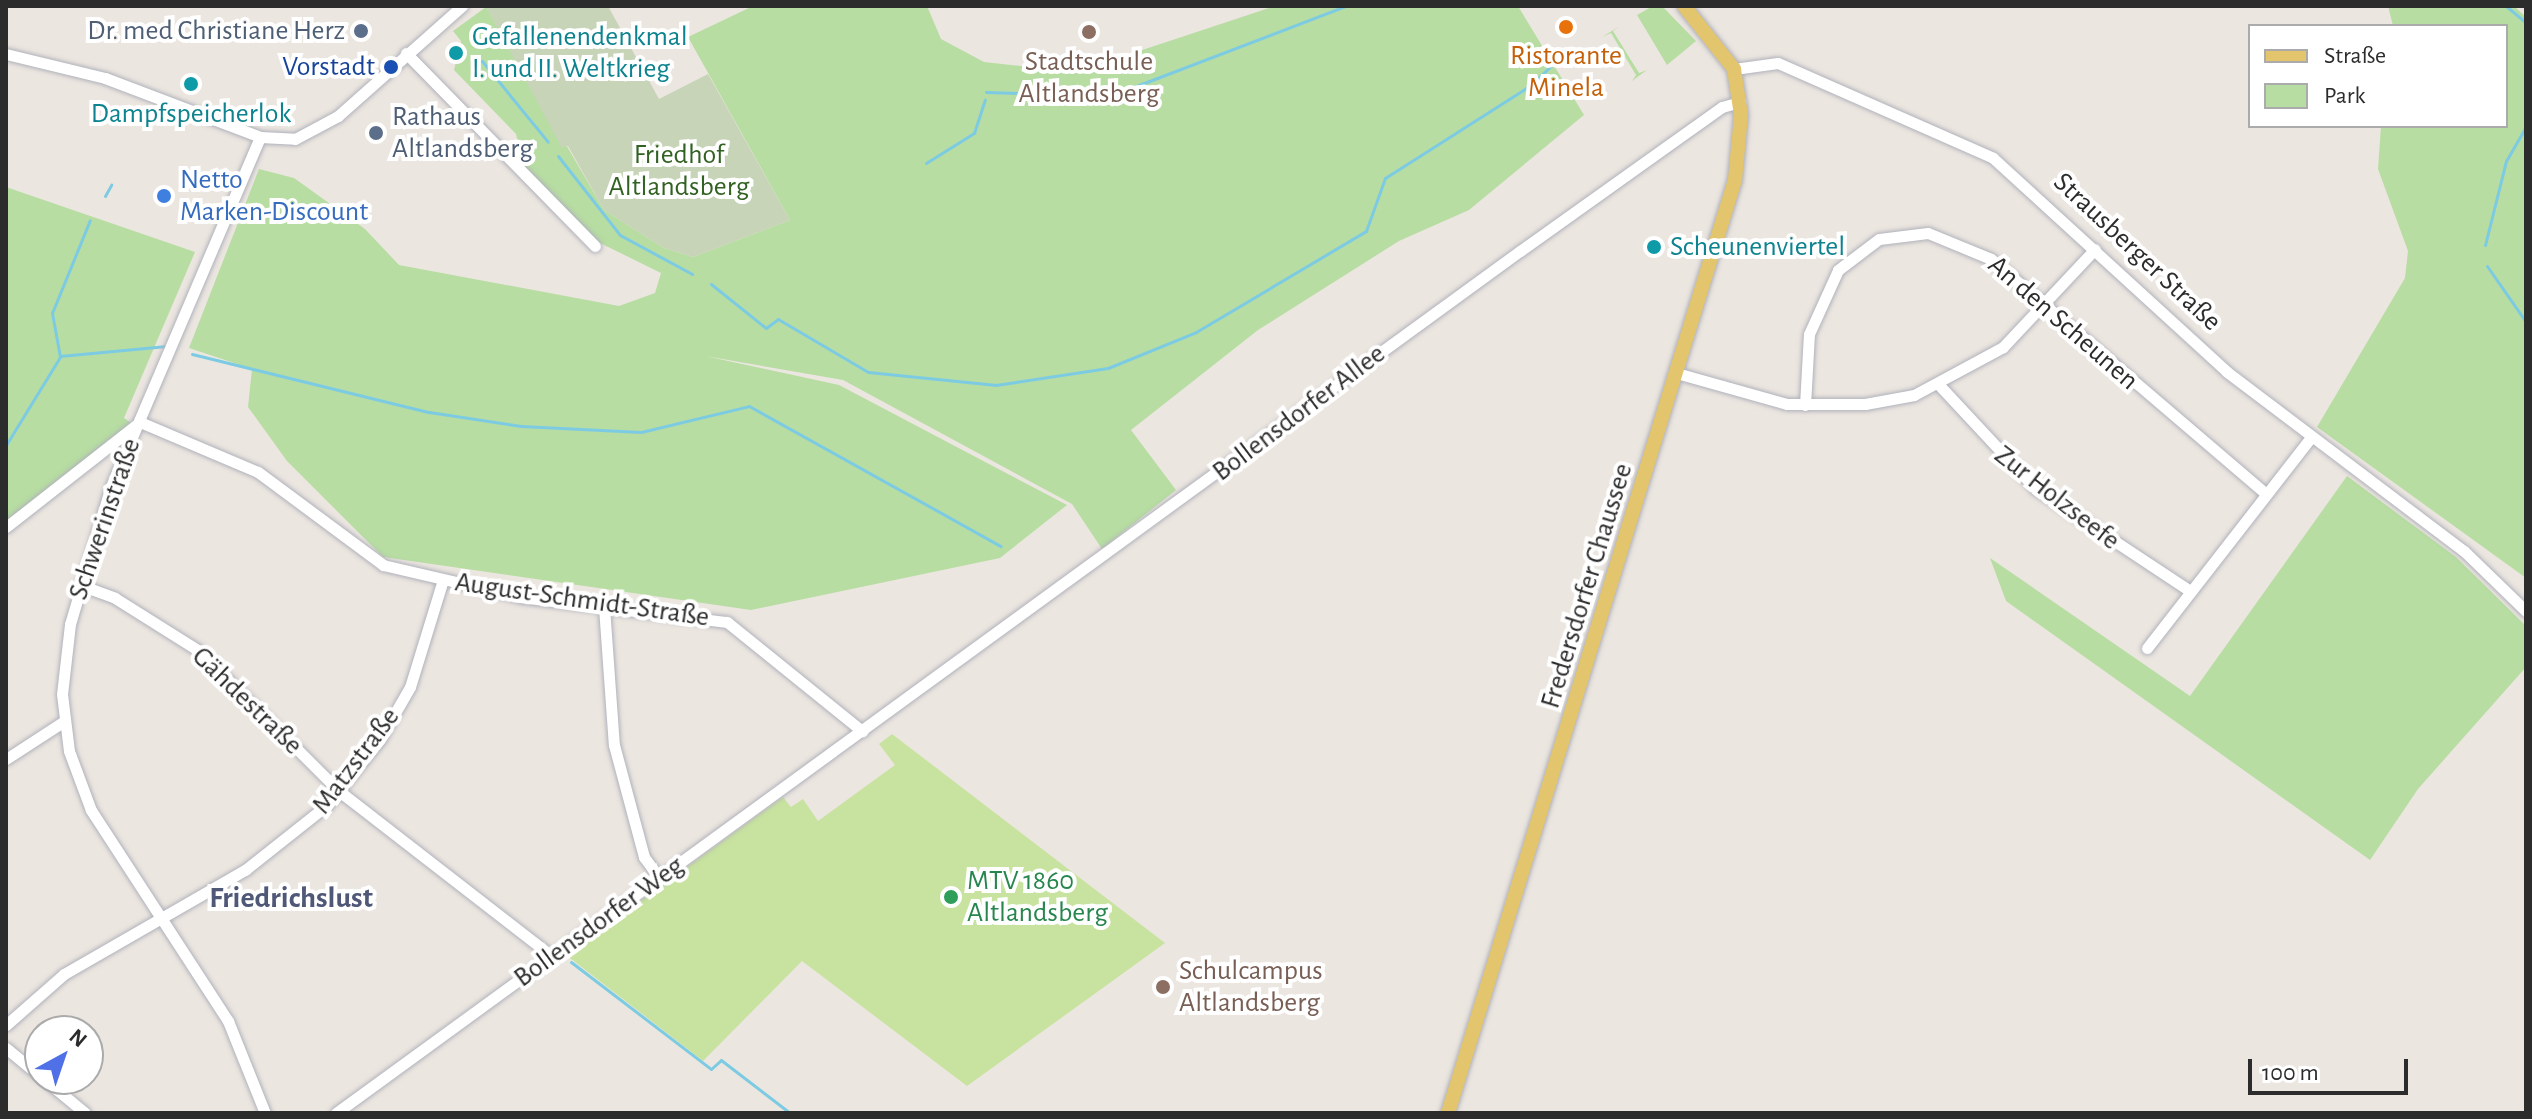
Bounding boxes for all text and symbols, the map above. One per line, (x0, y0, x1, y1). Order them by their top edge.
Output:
place label: Dr. med Christiane Herz (87, 14, 345, 48)
marker: Ristorante Minela (1557, 18, 1575, 36)
place label: Gefallenendenkmal I. und II. Weltkrieg (472, 20, 688, 86)
marker: Dr. med Christiane Herz (352, 22, 370, 40)
marker: Stadtschule Altlandsberg (1080, 23, 1098, 41)
legend (2248, 24, 2508, 128)
place label: Ristorante Minela (1510, 39, 1622, 105)
marker: Gefallenendenkmal I. und II. Weltkrieg (447, 44, 465, 62)
text: Straße (2324, 44, 2386, 68)
place label: Stadtschule Altlandsberg (1019, 45, 1159, 111)
place label: Vorstadt (282, 50, 375, 84)
marker: Vorstadt (382, 58, 400, 76)
marker: Dampfspeicherlok (182, 75, 200, 93)
text: Park (2324, 84, 2365, 108)
place label: Dampfspeicherlok (91, 97, 291, 131)
place label: Rathaus Altlandsberg (392, 100, 533, 166)
marker: Rathaus Altlandsberg (367, 124, 385, 142)
park label: Friedhof Altlandsberg (609, 138, 749, 204)
place label: Netto Marken-Discount (180, 163, 368, 229)
street label: Strausberger Straße (2046, 166, 2228, 338)
marker: Netto Marken-Discount (155, 187, 173, 205)
place label: Scheunenviertel (1670, 230, 1845, 264)
marker: Scheunenviertel (1645, 238, 1663, 256)
street label: An den Scheunen (1981, 249, 2145, 397)
street label: Bollensdorfer Allee (1206, 337, 1392, 489)
street label: Schwerinstraße (62, 434, 148, 604)
street label: Zur Holzseefe (1988, 439, 2126, 557)
street label: Fredersdorfer Chaussee (1534, 459, 1640, 713)
street label: August-Schmidt-Straße (453, 566, 711, 634)
street label: Gähdestraße (185, 640, 309, 762)
street label: Matzstraße (305, 701, 407, 821)
street label: Bollensdorfer Weg (508, 849, 690, 995)
place label: MTV 1860 Altlandsberg (967, 864, 1108, 930)
district label: Friedrichslust (209, 880, 373, 916)
marker: MTV 1860 Altlandsberg (942, 888, 960, 906)
place label: Schulcampus Altlandsberg (1179, 954, 1323, 1020)
marker: Schulcampus Altlandsberg (1154, 978, 1172, 996)
north arrow (24, 1015, 104, 1095)
text: N (65, 1025, 91, 1051)
scale bar (2252, 1043, 2412, 1093)
text: 100 m (2262, 1061, 2319, 1085)

